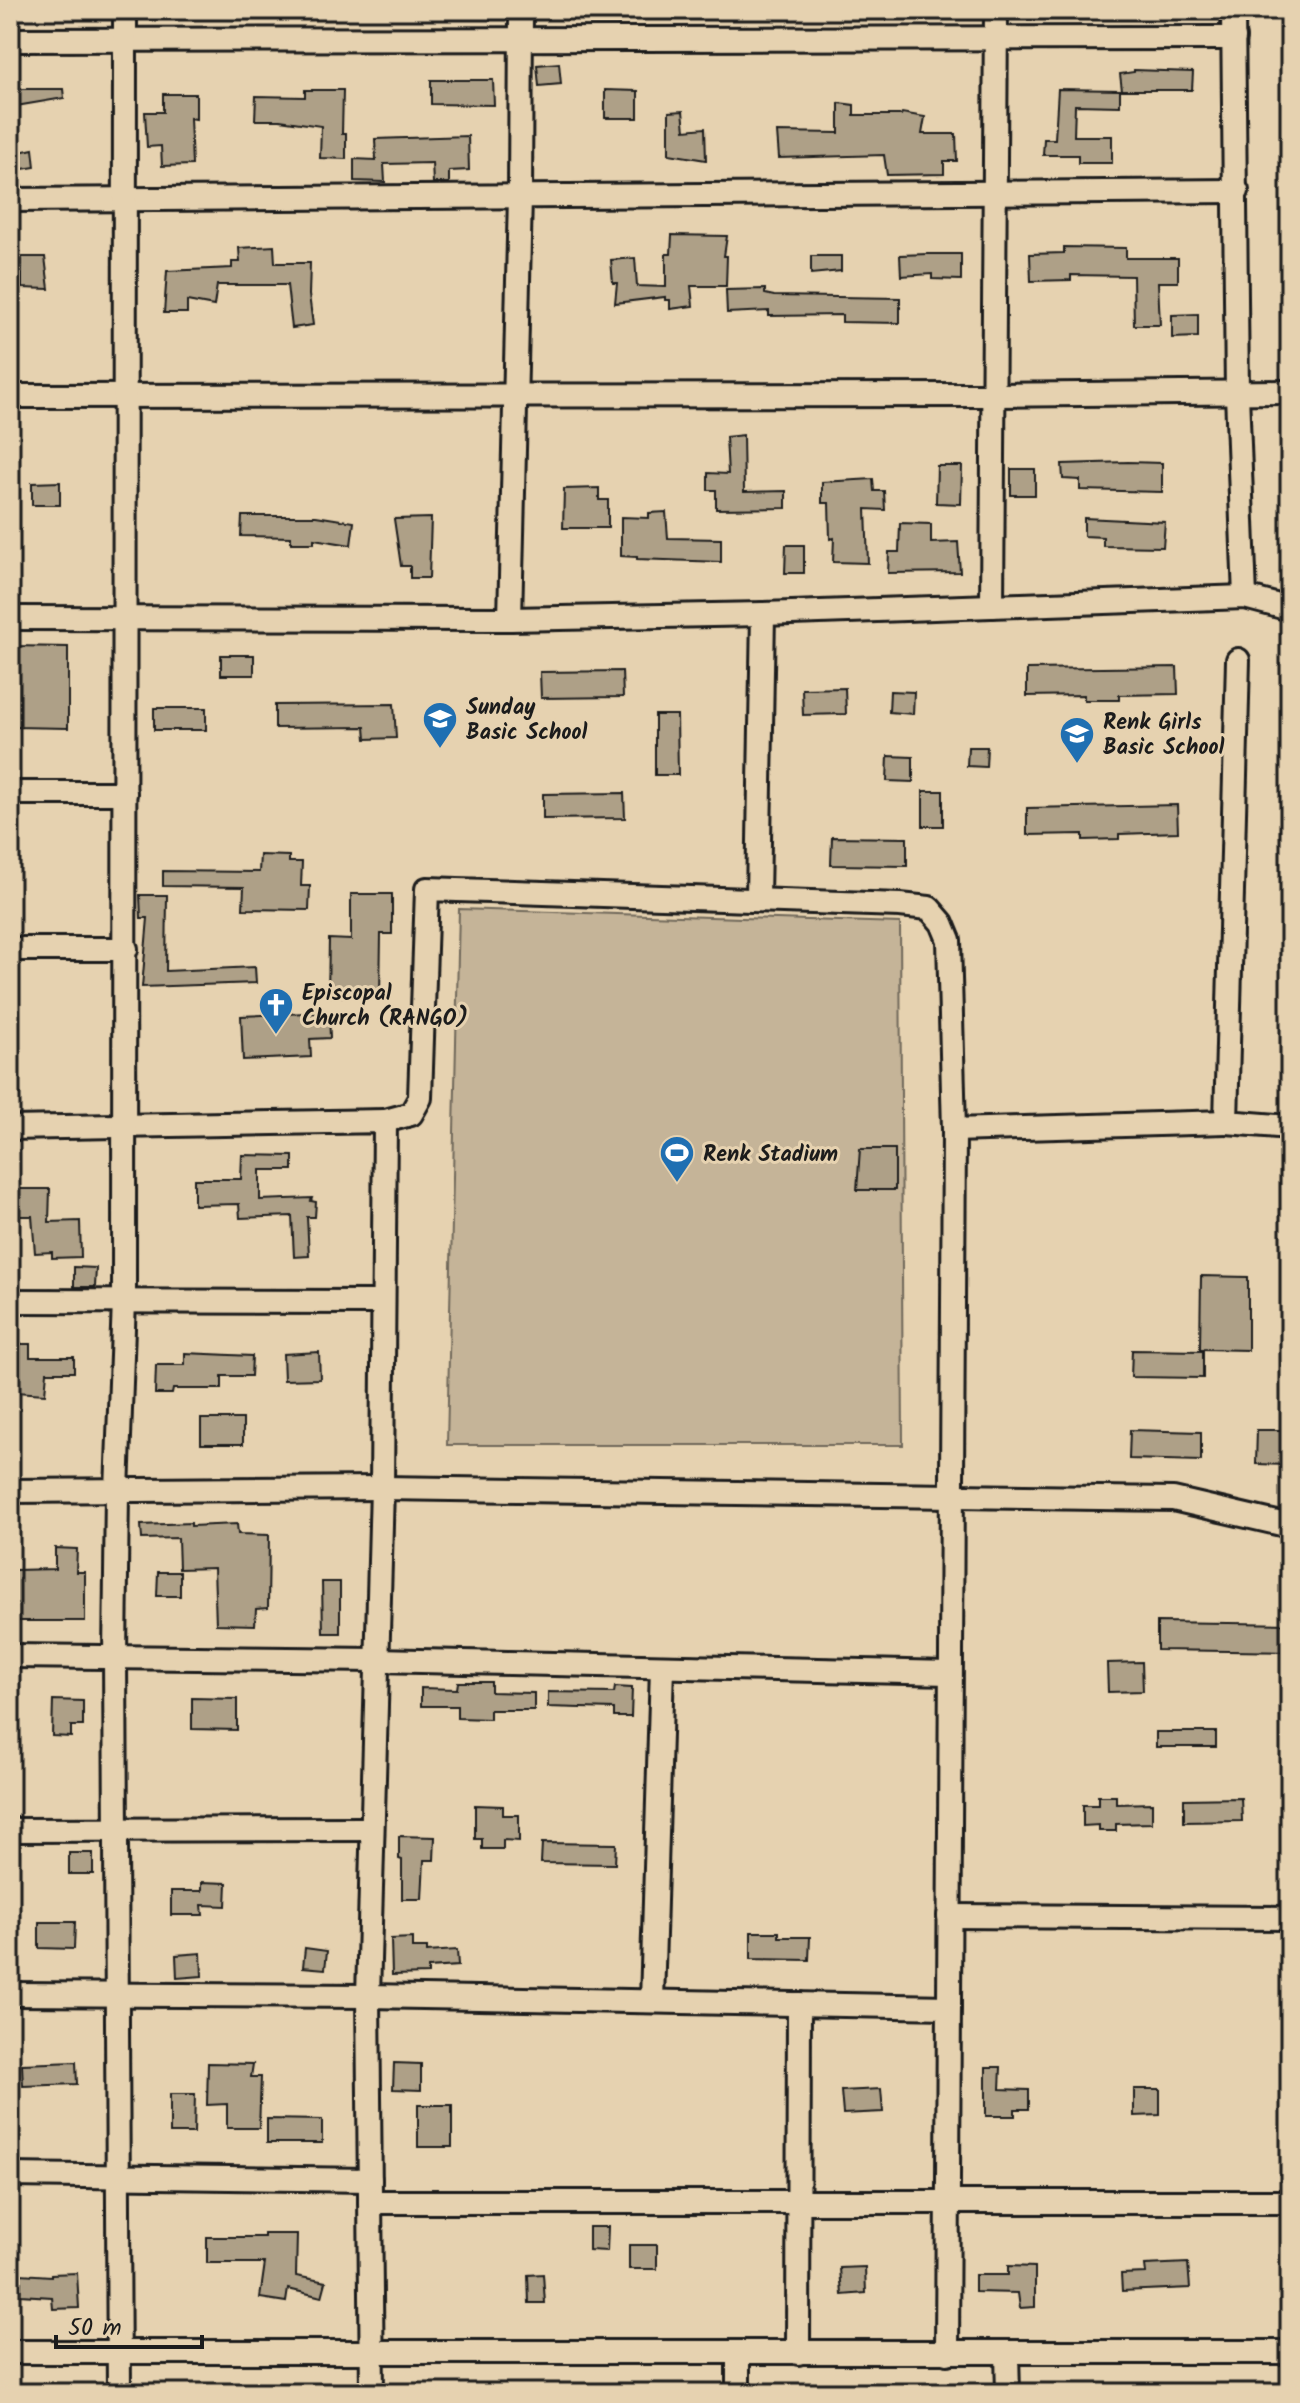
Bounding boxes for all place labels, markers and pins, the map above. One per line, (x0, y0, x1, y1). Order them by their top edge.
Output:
place label: Sunday Basic School (466, 691, 588, 751)
school or university icon: Sunday Basic School (421, 700, 459, 750)
place label: Renk Girls Basic School (1103, 706, 1225, 766)
school or university icon: Renk Girls Basic School (1058, 715, 1096, 765)
place label: Episcopal Church (RANGO) (302, 977, 468, 1037)
church icon: Episcopal Church (RANGO) (257, 986, 295, 1036)
sports icon: Renk Stadium (658, 1134, 696, 1184)
place label: Renk Stadium (703, 1138, 838, 1173)

